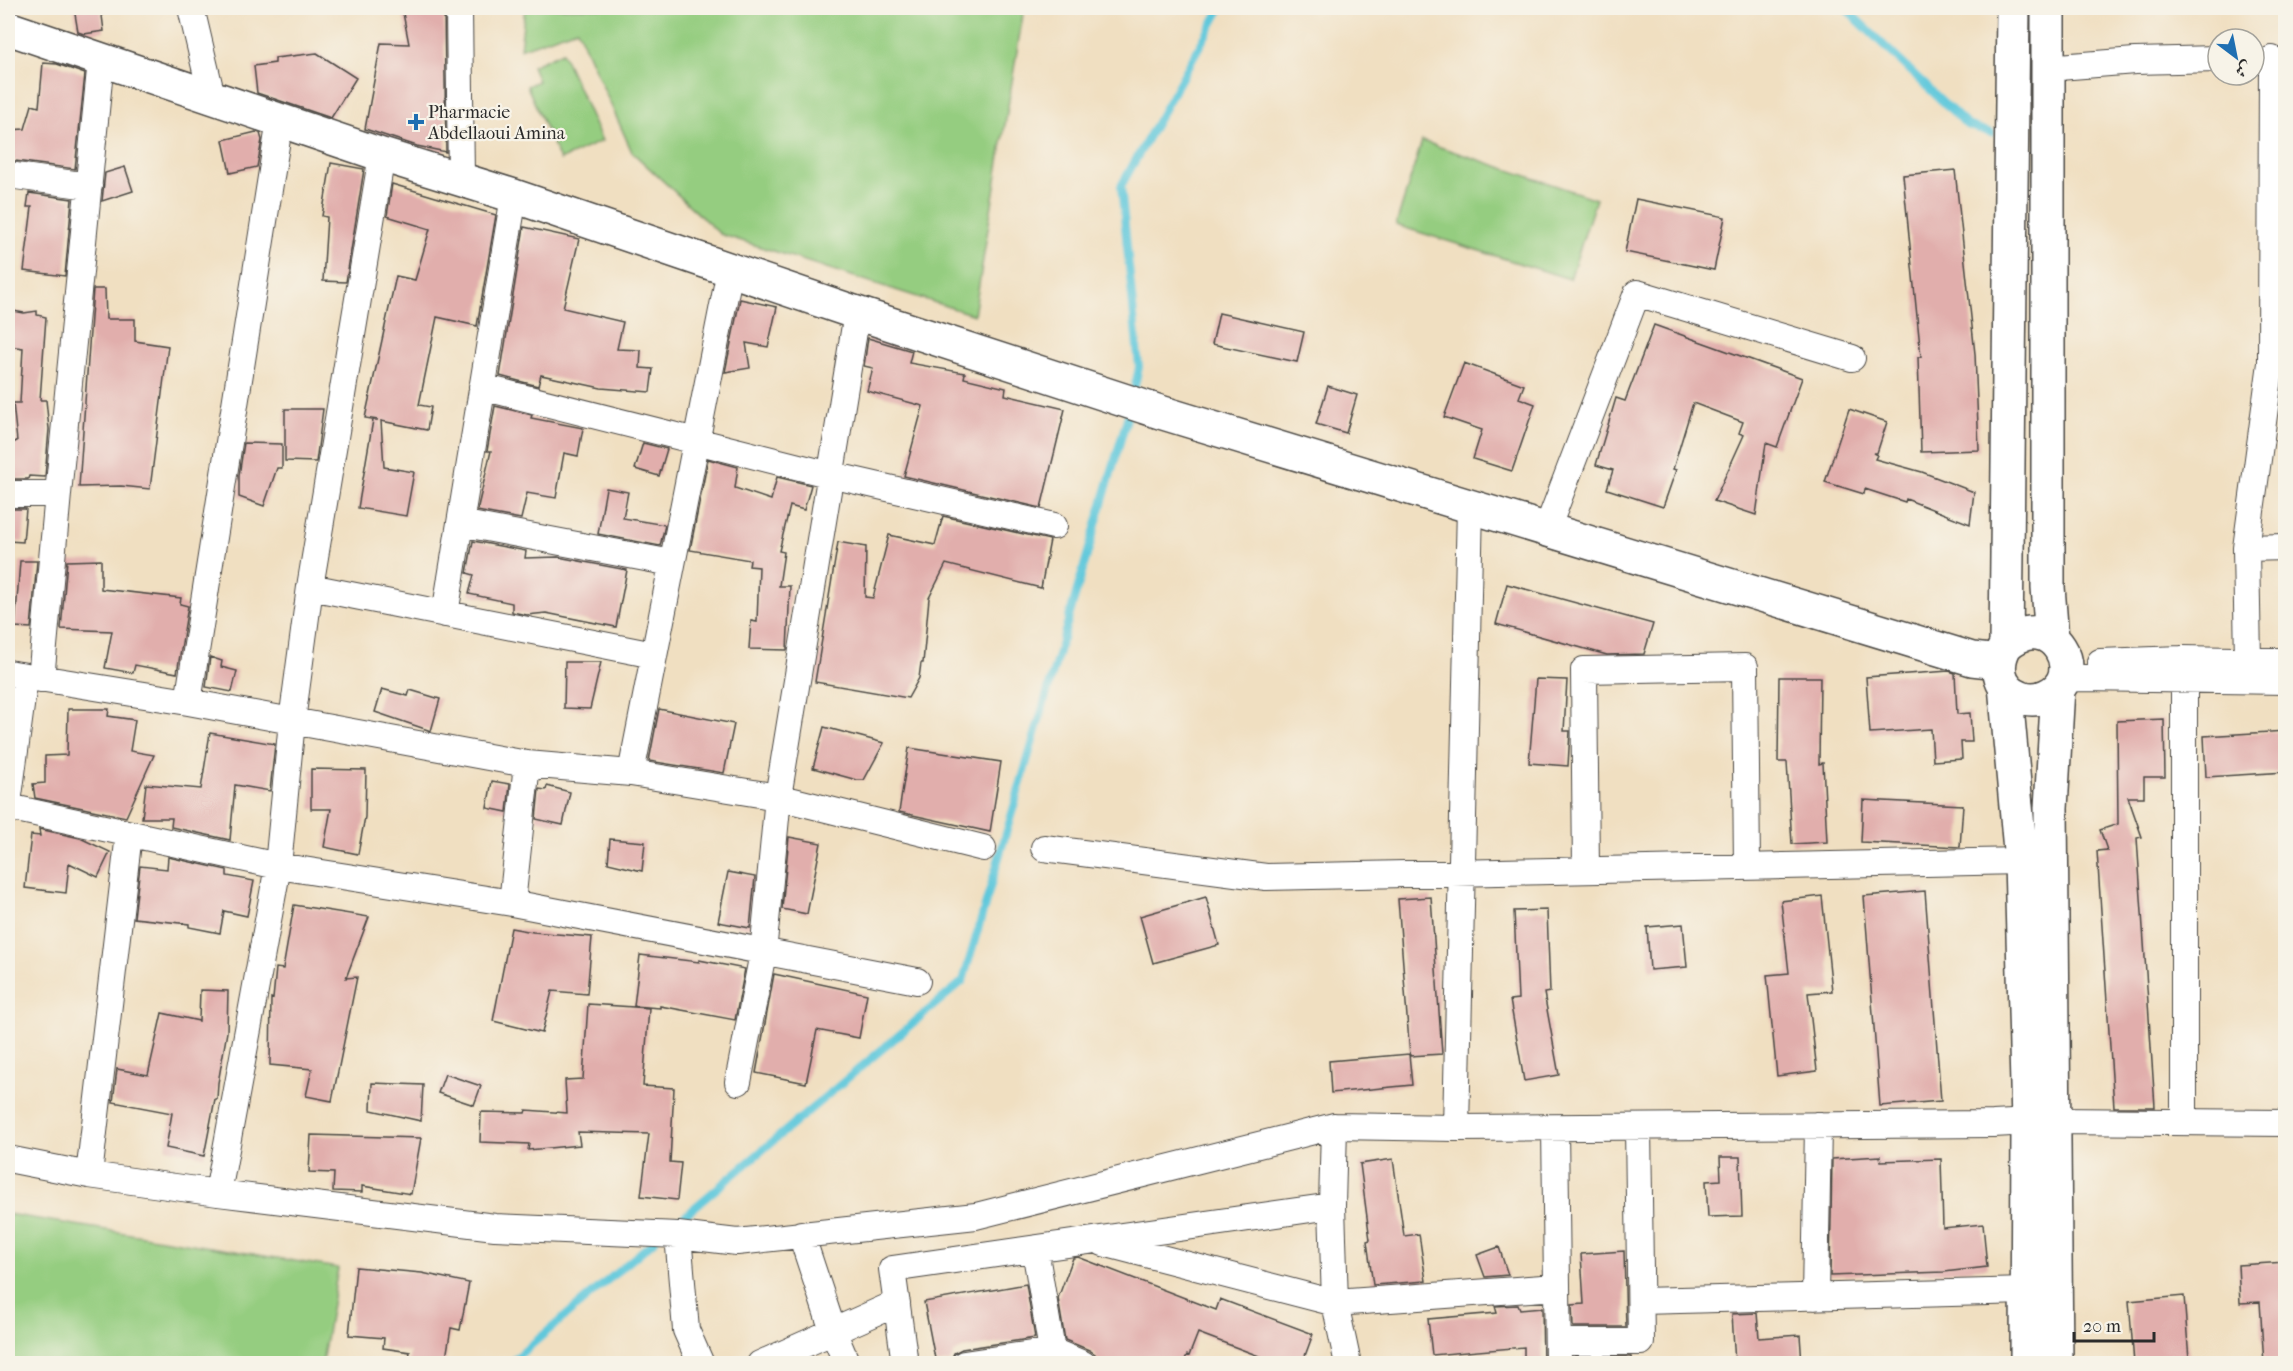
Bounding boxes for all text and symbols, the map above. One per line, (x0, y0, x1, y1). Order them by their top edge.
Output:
north arrow (2206, 27, 2266, 87)
text: ش (2232, 57, 2255, 82)
place label: Pharmacie Abdellaoui Amina (427, 102, 566, 144)
marker: Pharmacie Abdellaoui Amina (409, 115, 423, 129)
scale bar (2074, 1305, 2154, 1343)
text: 20 m (2083, 1316, 2121, 1337)

